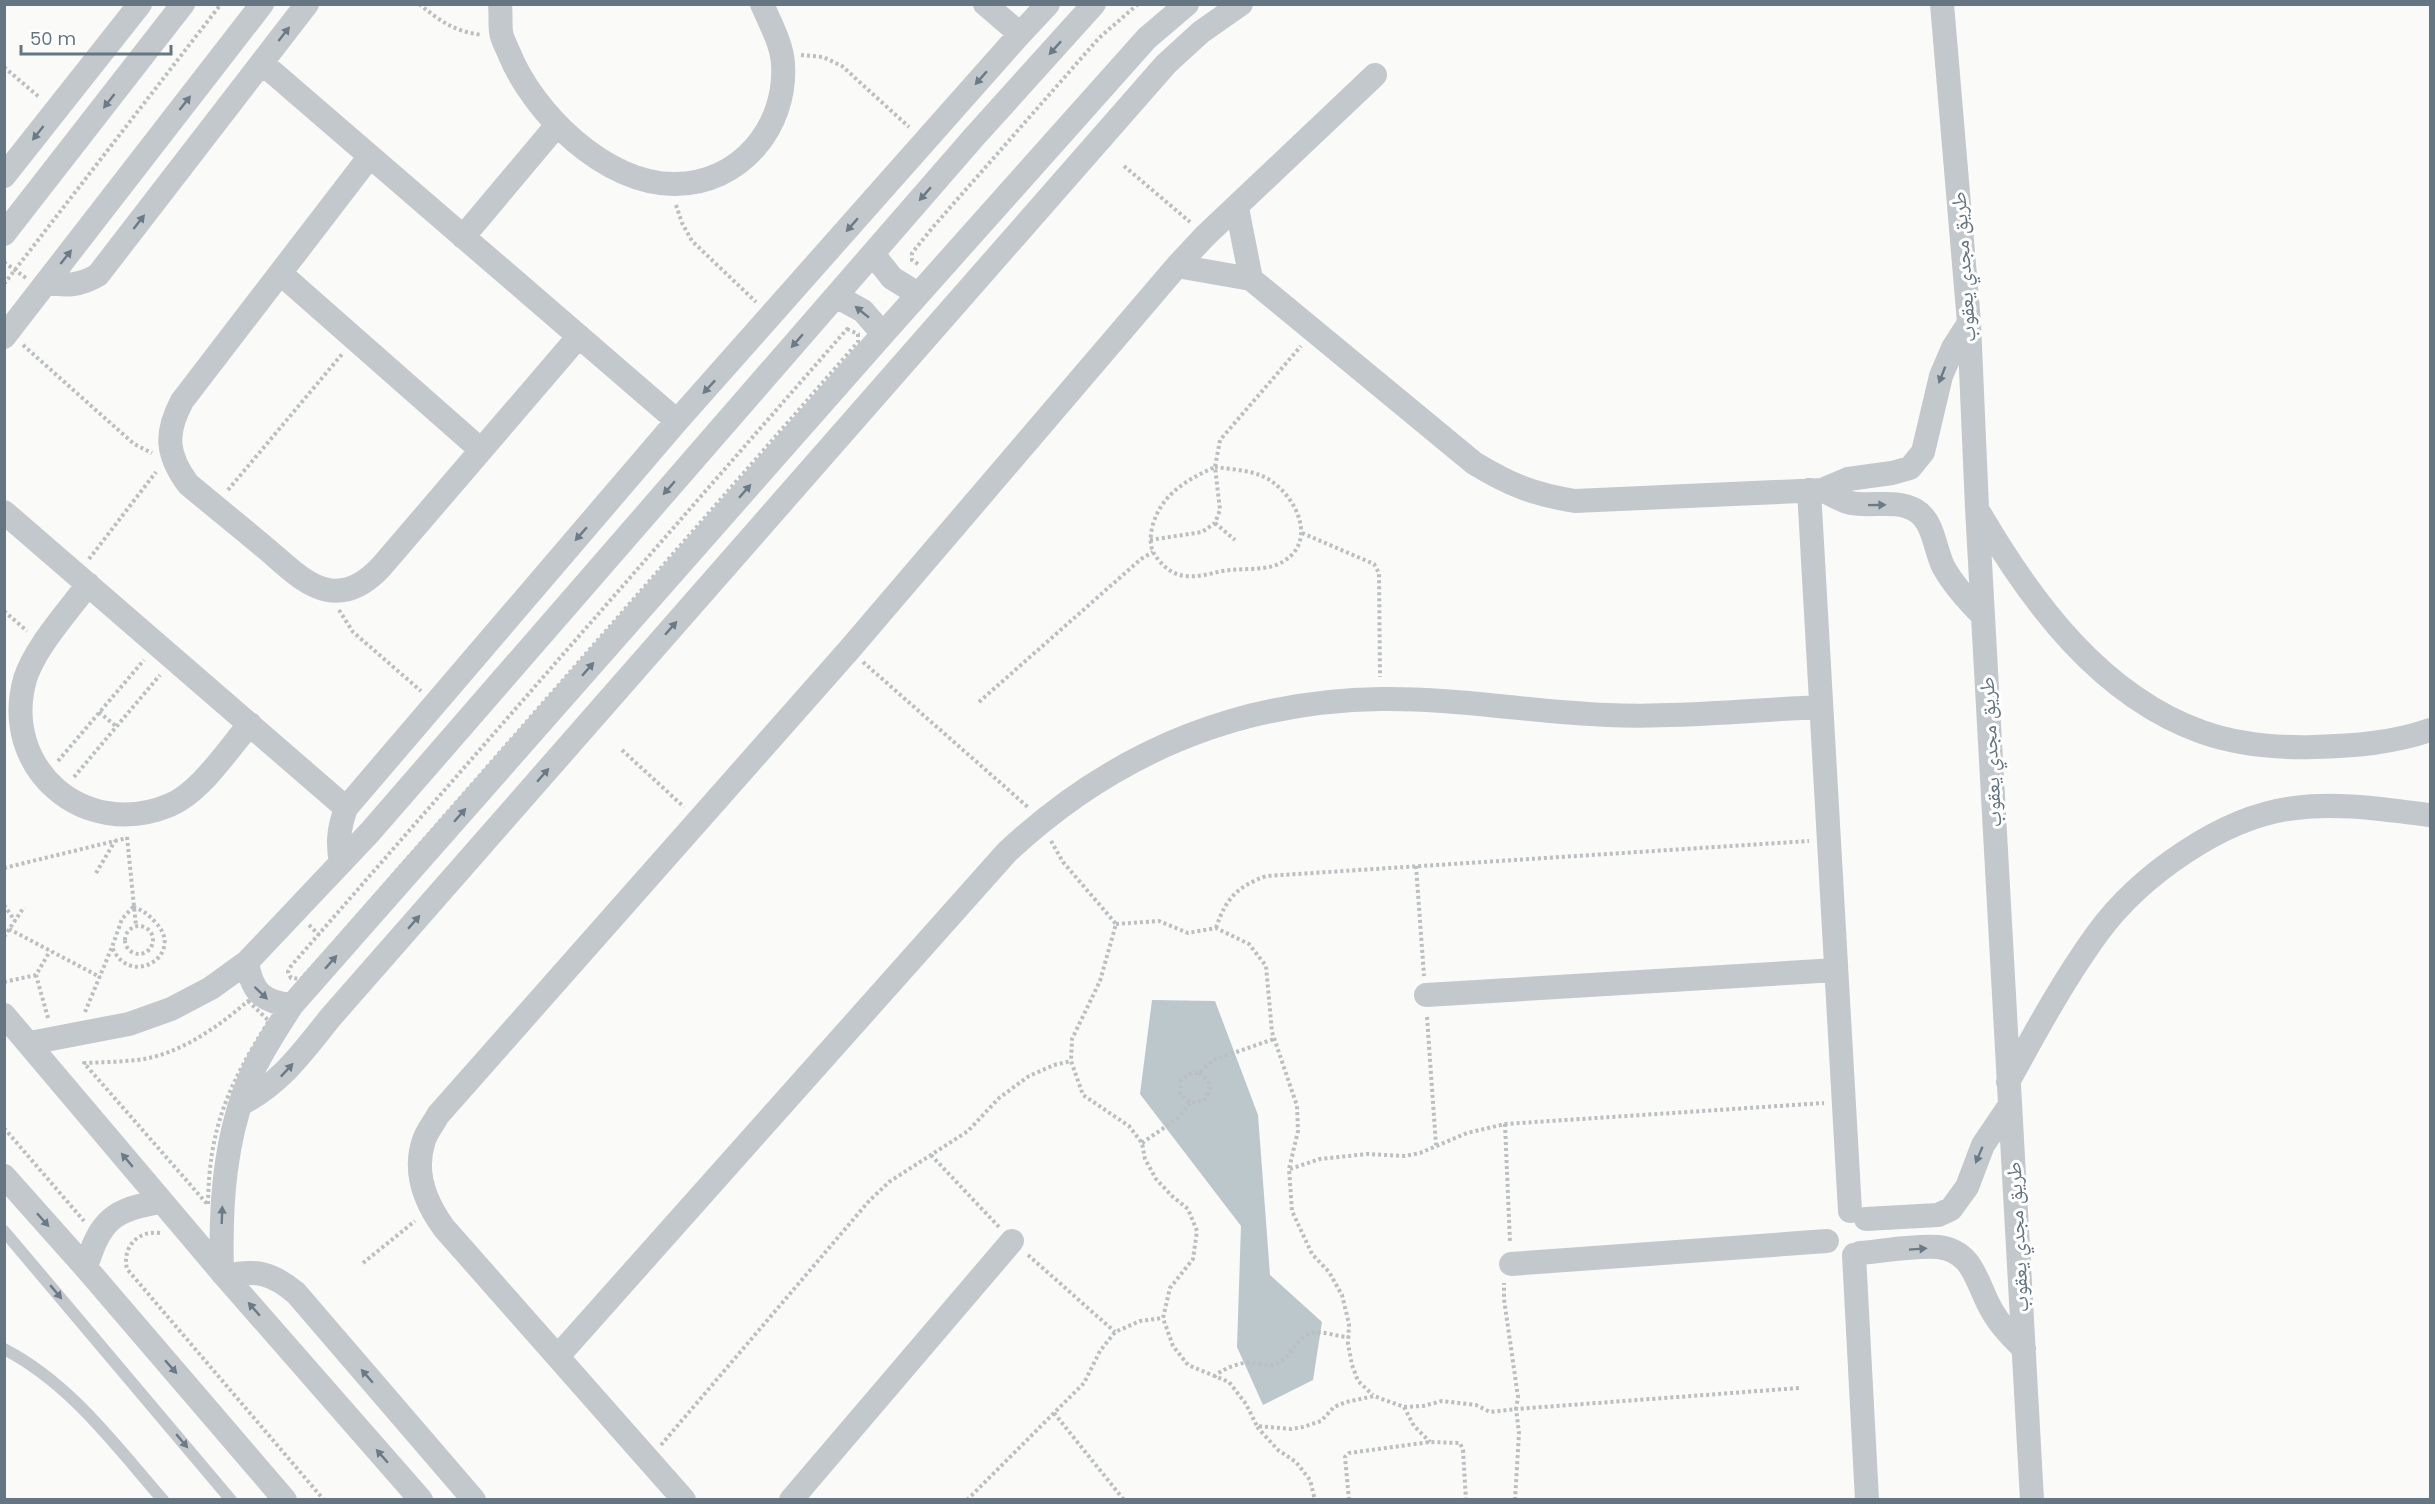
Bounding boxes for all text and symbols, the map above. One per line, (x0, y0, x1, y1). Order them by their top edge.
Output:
scale bar (21, 18, 171, 56)
text: 50 m (30, 26, 76, 51)
one-way arrow (277, 26, 290, 42)
one-way arrow (1049, 40, 1062, 55)
one-way arrow (974, 71, 987, 86)
one-way arrow (103, 92, 115, 108)
one-way arrow (179, 95, 192, 111)
one-way arrow (32, 125, 45, 141)
one-way arrow (919, 186, 932, 201)
street label: طريق مجدي يعقوب (1943, 191, 1985, 343)
one-way arrow (133, 214, 145, 230)
one-way arrow (846, 217, 859, 232)
one-way arrow (59, 249, 72, 265)
one-way arrow (855, 306, 870, 318)
one-way arrow (791, 333, 804, 348)
one-way arrow (1937, 366, 1946, 384)
one-way arrow (702, 379, 716, 394)
one-way arrow (663, 480, 676, 495)
one-way arrow (738, 484, 751, 499)
one-way arrow (1867, 500, 1886, 509)
one-way arrow (575, 526, 588, 541)
one-way arrow (664, 621, 677, 636)
one-way arrow (581, 662, 594, 677)
street label: طريق مجدي يعقوب (1972, 676, 2011, 828)
one-way arrow (536, 767, 549, 783)
one-way arrow (453, 808, 466, 823)
one-way arrow (407, 915, 420, 930)
one-way arrow (324, 954, 338, 969)
one-way arrow (254, 986, 269, 1000)
one-way arrow (280, 1063, 294, 1077)
one-way arrow (1974, 1146, 1984, 1164)
one-way arrow (121, 1152, 134, 1168)
street label: طريق مجدي يعقوب (1999, 1161, 2038, 1313)
one-way arrow (217, 1205, 226, 1224)
one-way arrow (36, 1212, 50, 1227)
one-way arrow (1908, 1244, 1927, 1253)
one-way arrow (49, 1284, 62, 1299)
one-way arrow (247, 1301, 260, 1317)
one-way arrow (164, 1359, 177, 1374)
one-way arrow (361, 1368, 374, 1384)
one-way arrow (175, 1433, 188, 1449)
one-way arrow (375, 1448, 389, 1463)

